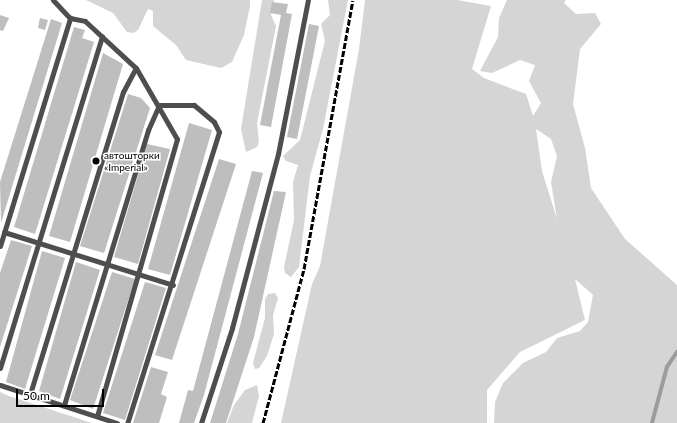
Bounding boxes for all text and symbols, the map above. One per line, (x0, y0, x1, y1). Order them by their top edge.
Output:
place label: автошторки «Imperial» (104, 149, 160, 172)
marker: автошторки «Imperial» (91, 156, 101, 166)
scale bar (18, 381, 106, 407)
text: 50 m (23, 388, 50, 403)

